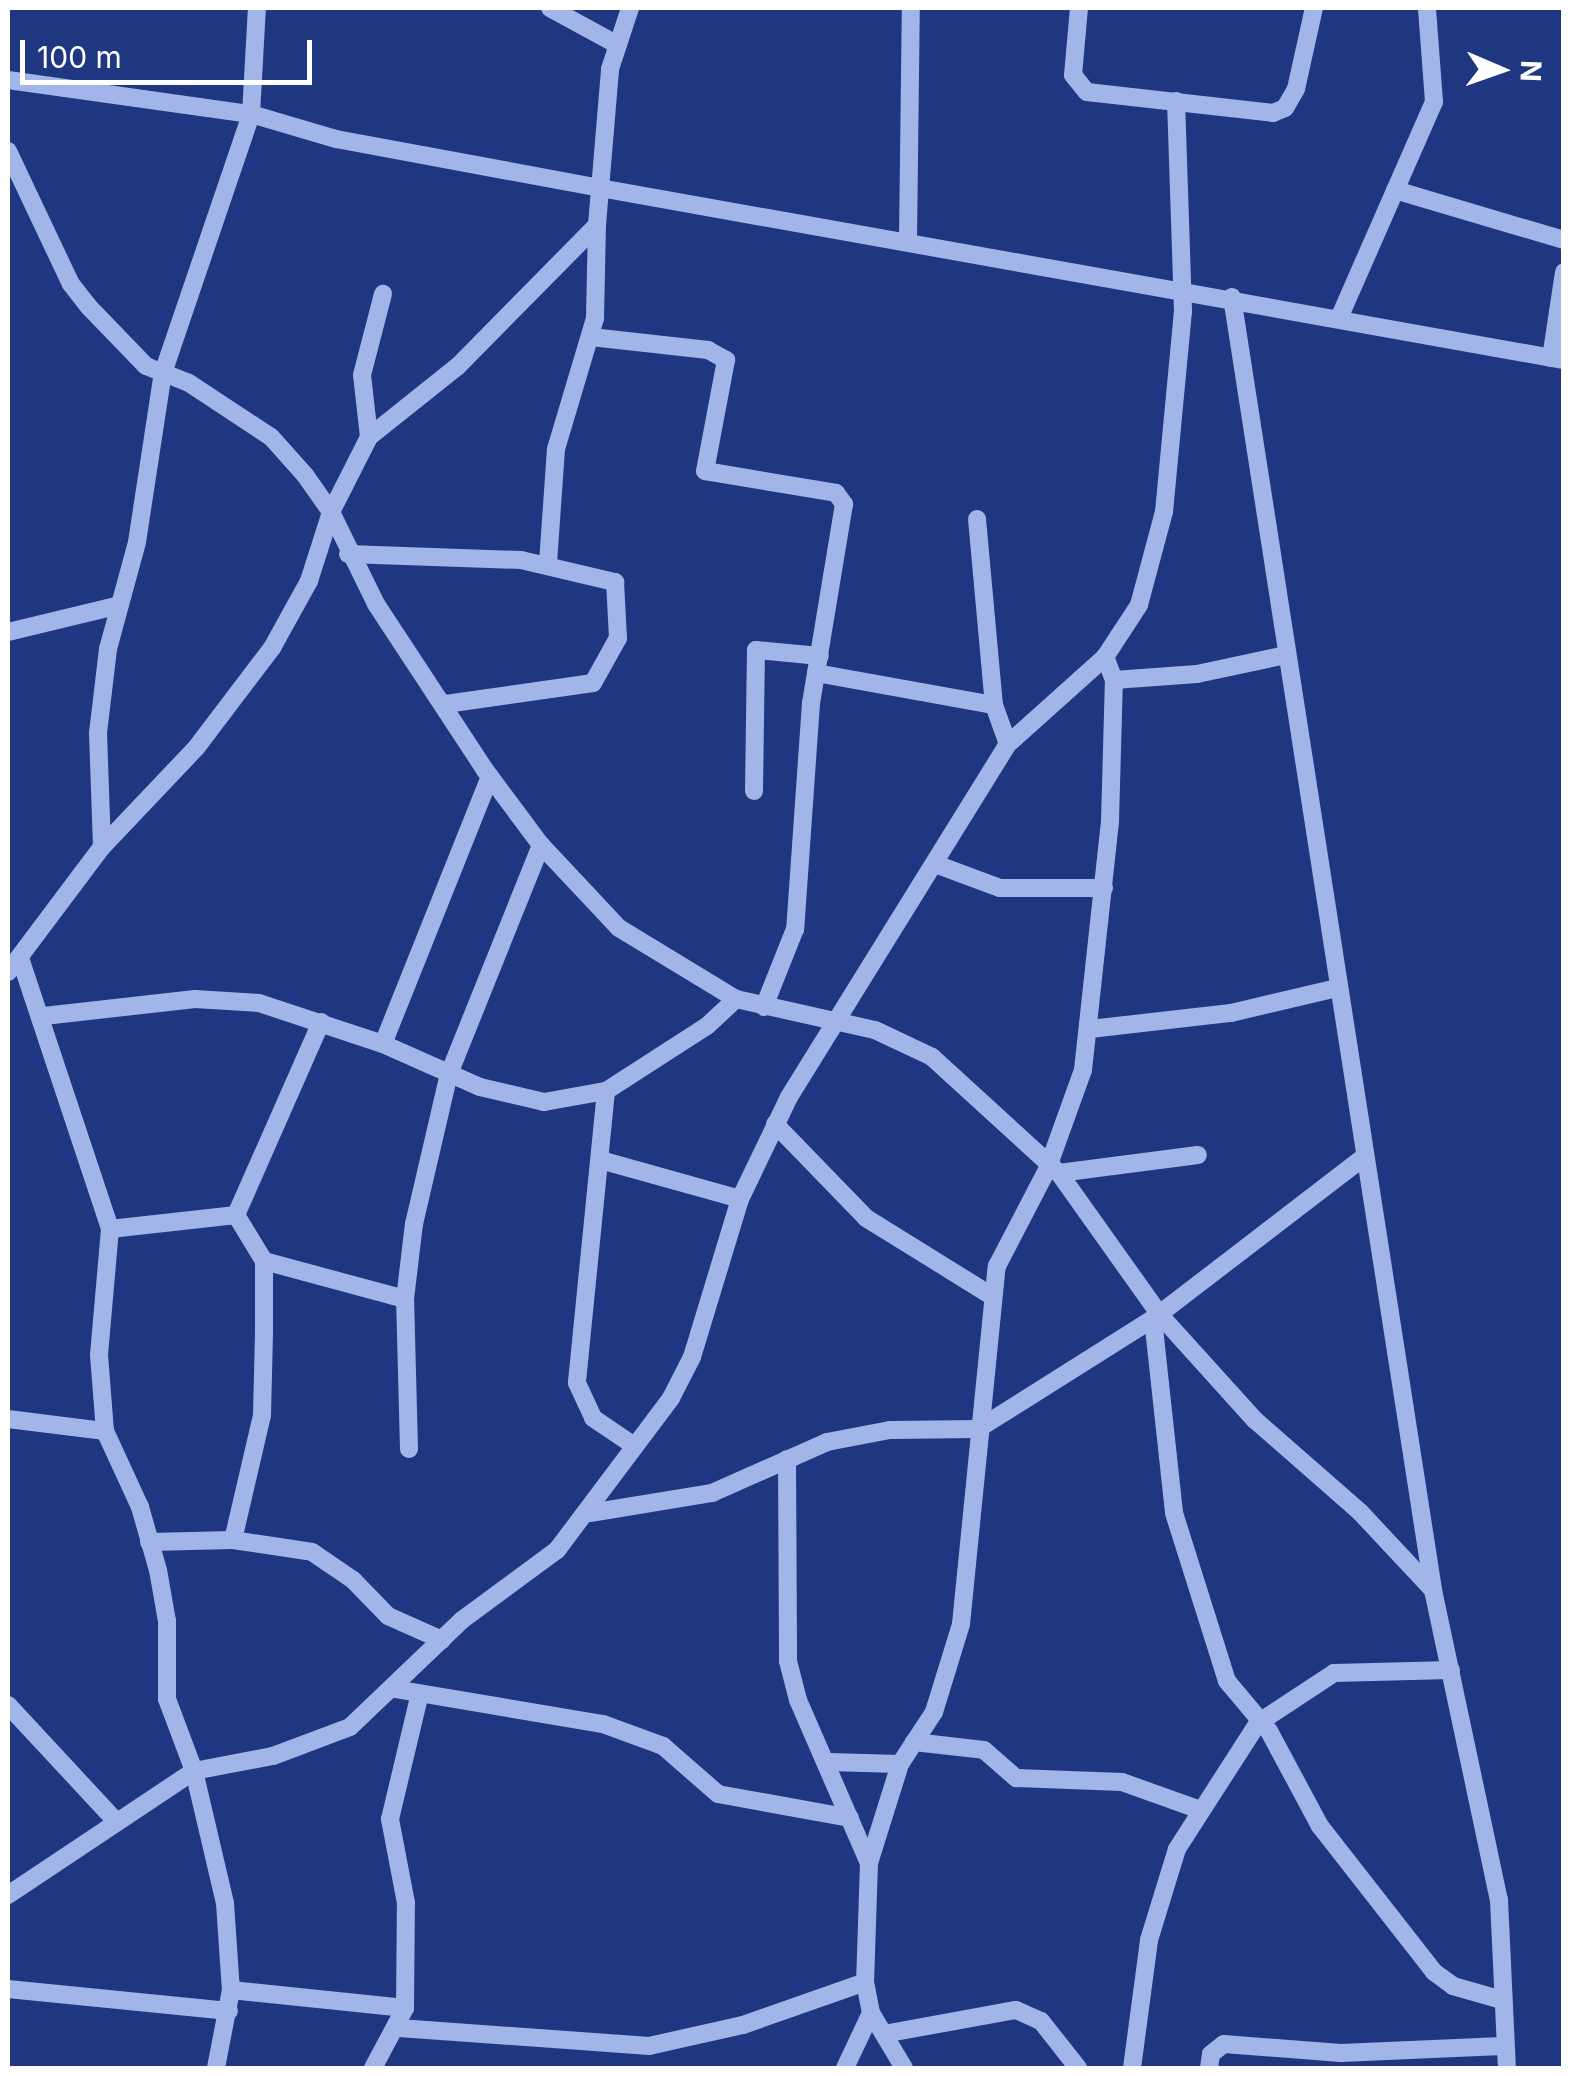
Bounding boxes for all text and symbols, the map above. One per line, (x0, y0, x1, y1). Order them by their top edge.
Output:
scale bar (25, 20, 318, 82)
north arrow (1451, 20, 1551, 120)
text: 100 m (37, 39, 122, 75)
text: N (1514, 60, 1548, 82)

